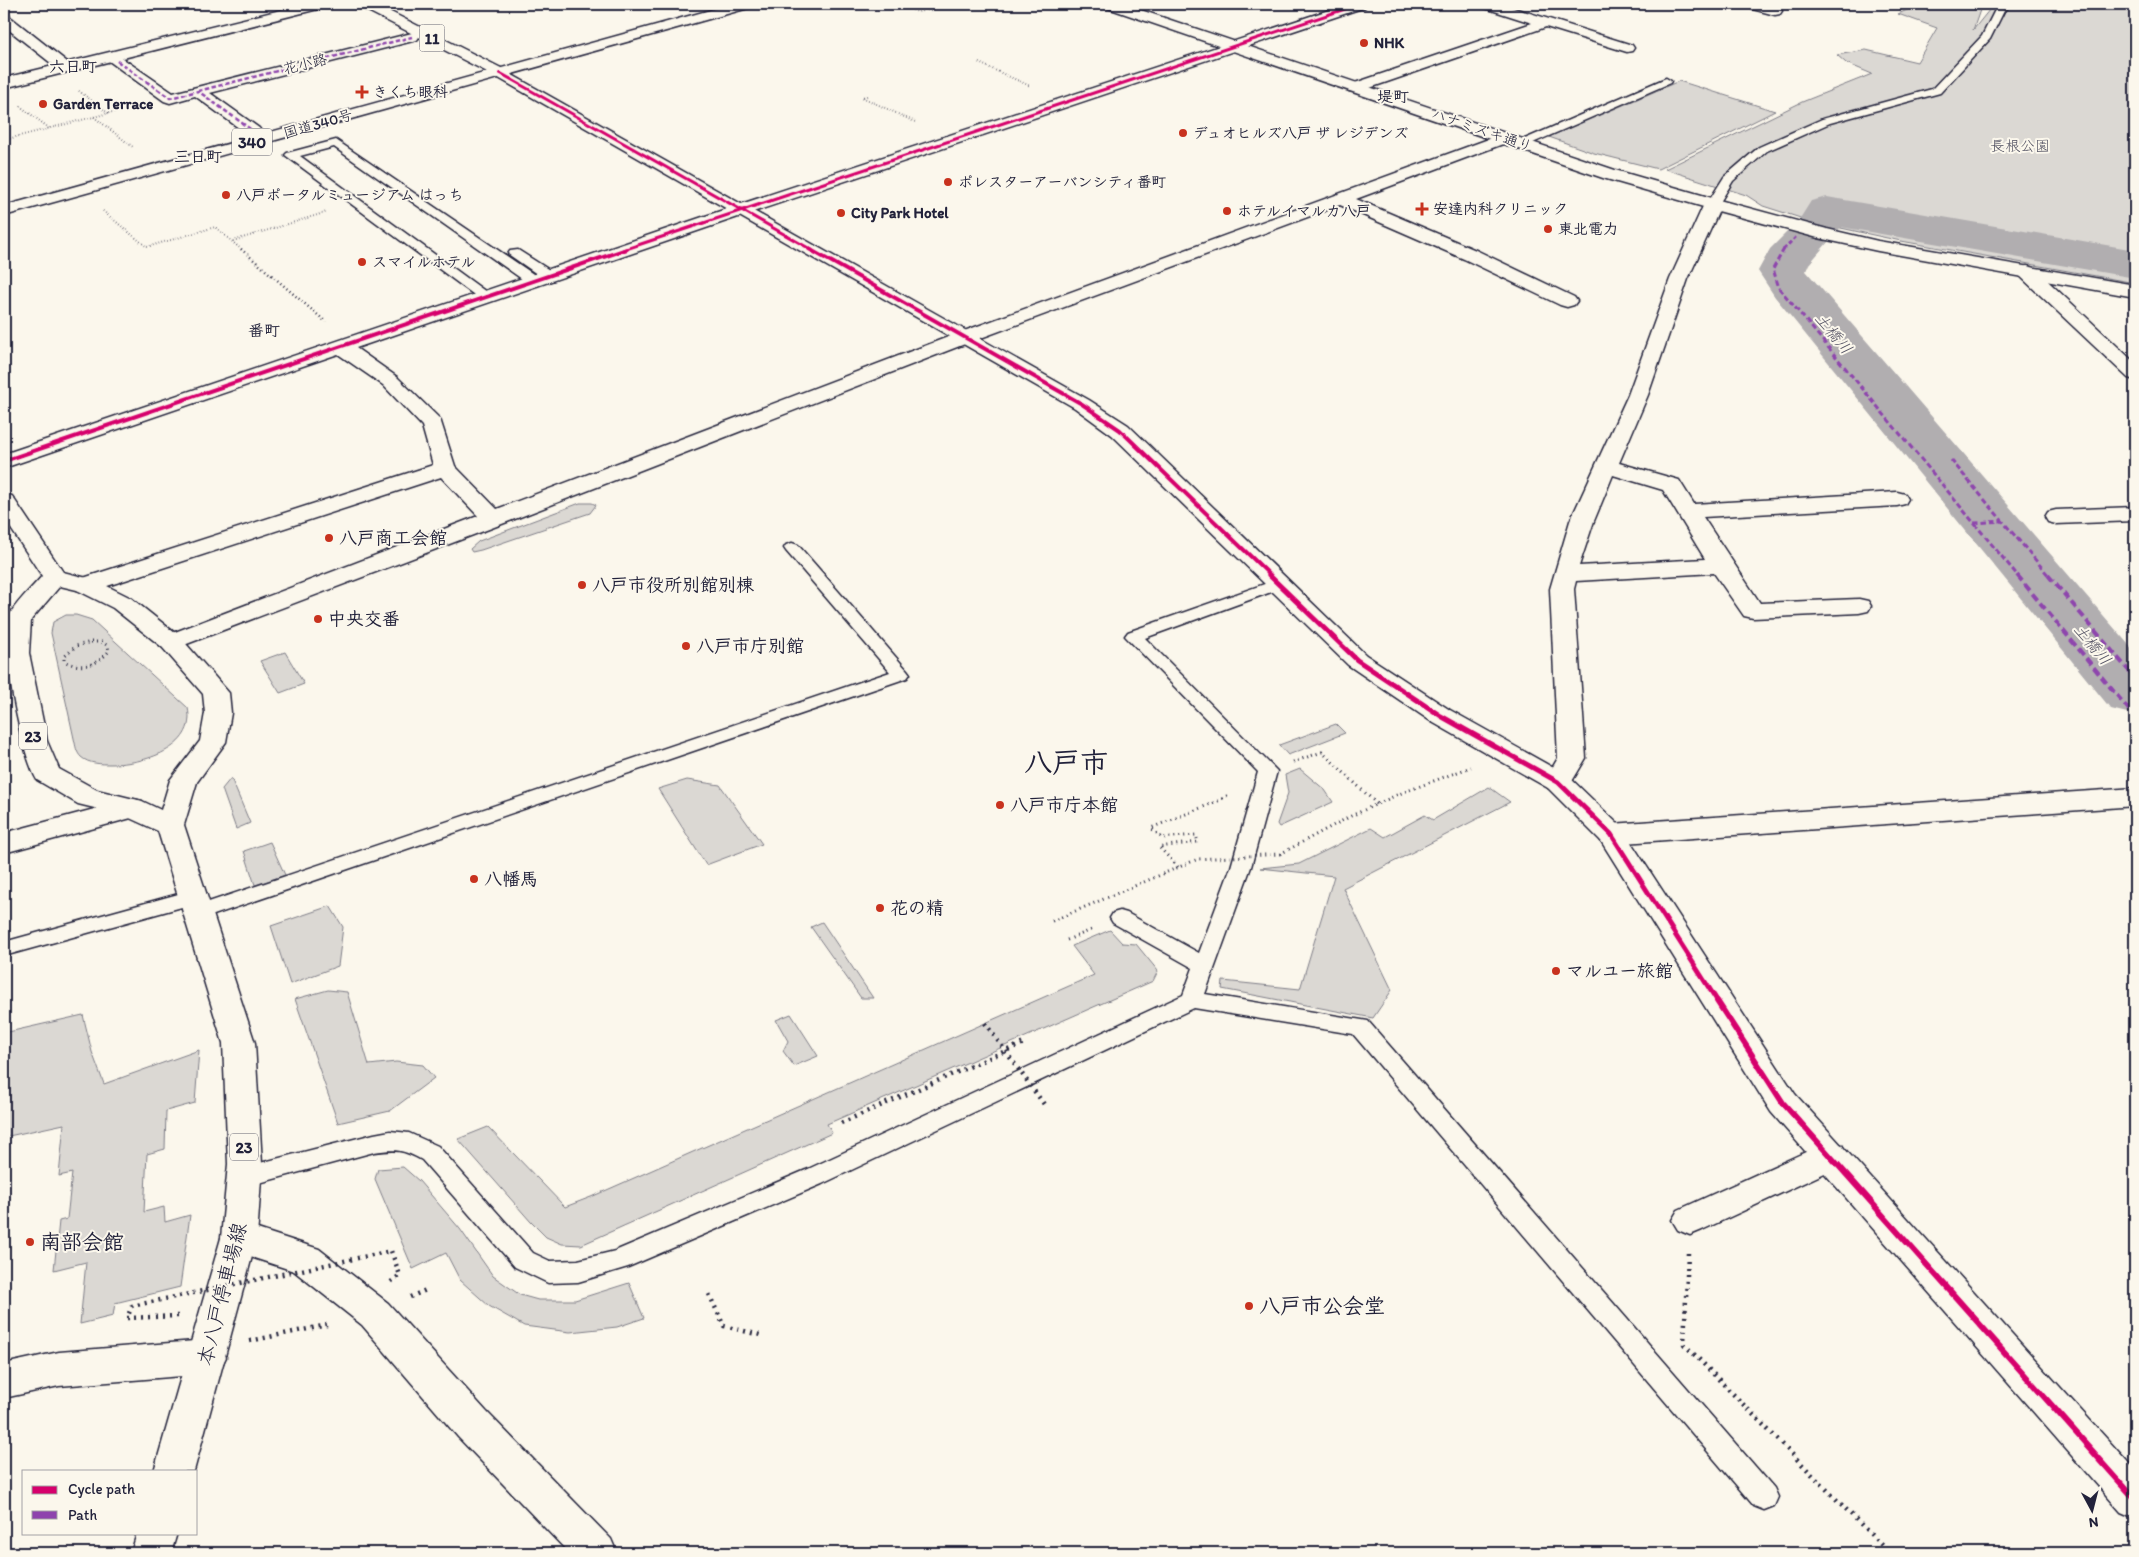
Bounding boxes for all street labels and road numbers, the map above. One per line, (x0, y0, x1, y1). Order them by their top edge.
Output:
road number: 11 (420, 24, 444, 52)
street label: 花小路 (281, 50, 329, 78)
street label: ハナミズキ通り (1429, 104, 1535, 156)
street label: 国道340号 (281, 106, 355, 142)
road number: 340 (232, 128, 272, 156)
road number: 23 (19, 722, 47, 749)
road number: 23 (230, 1134, 258, 1160)
street label: 本八戸停車場線 (192, 1220, 251, 1368)

